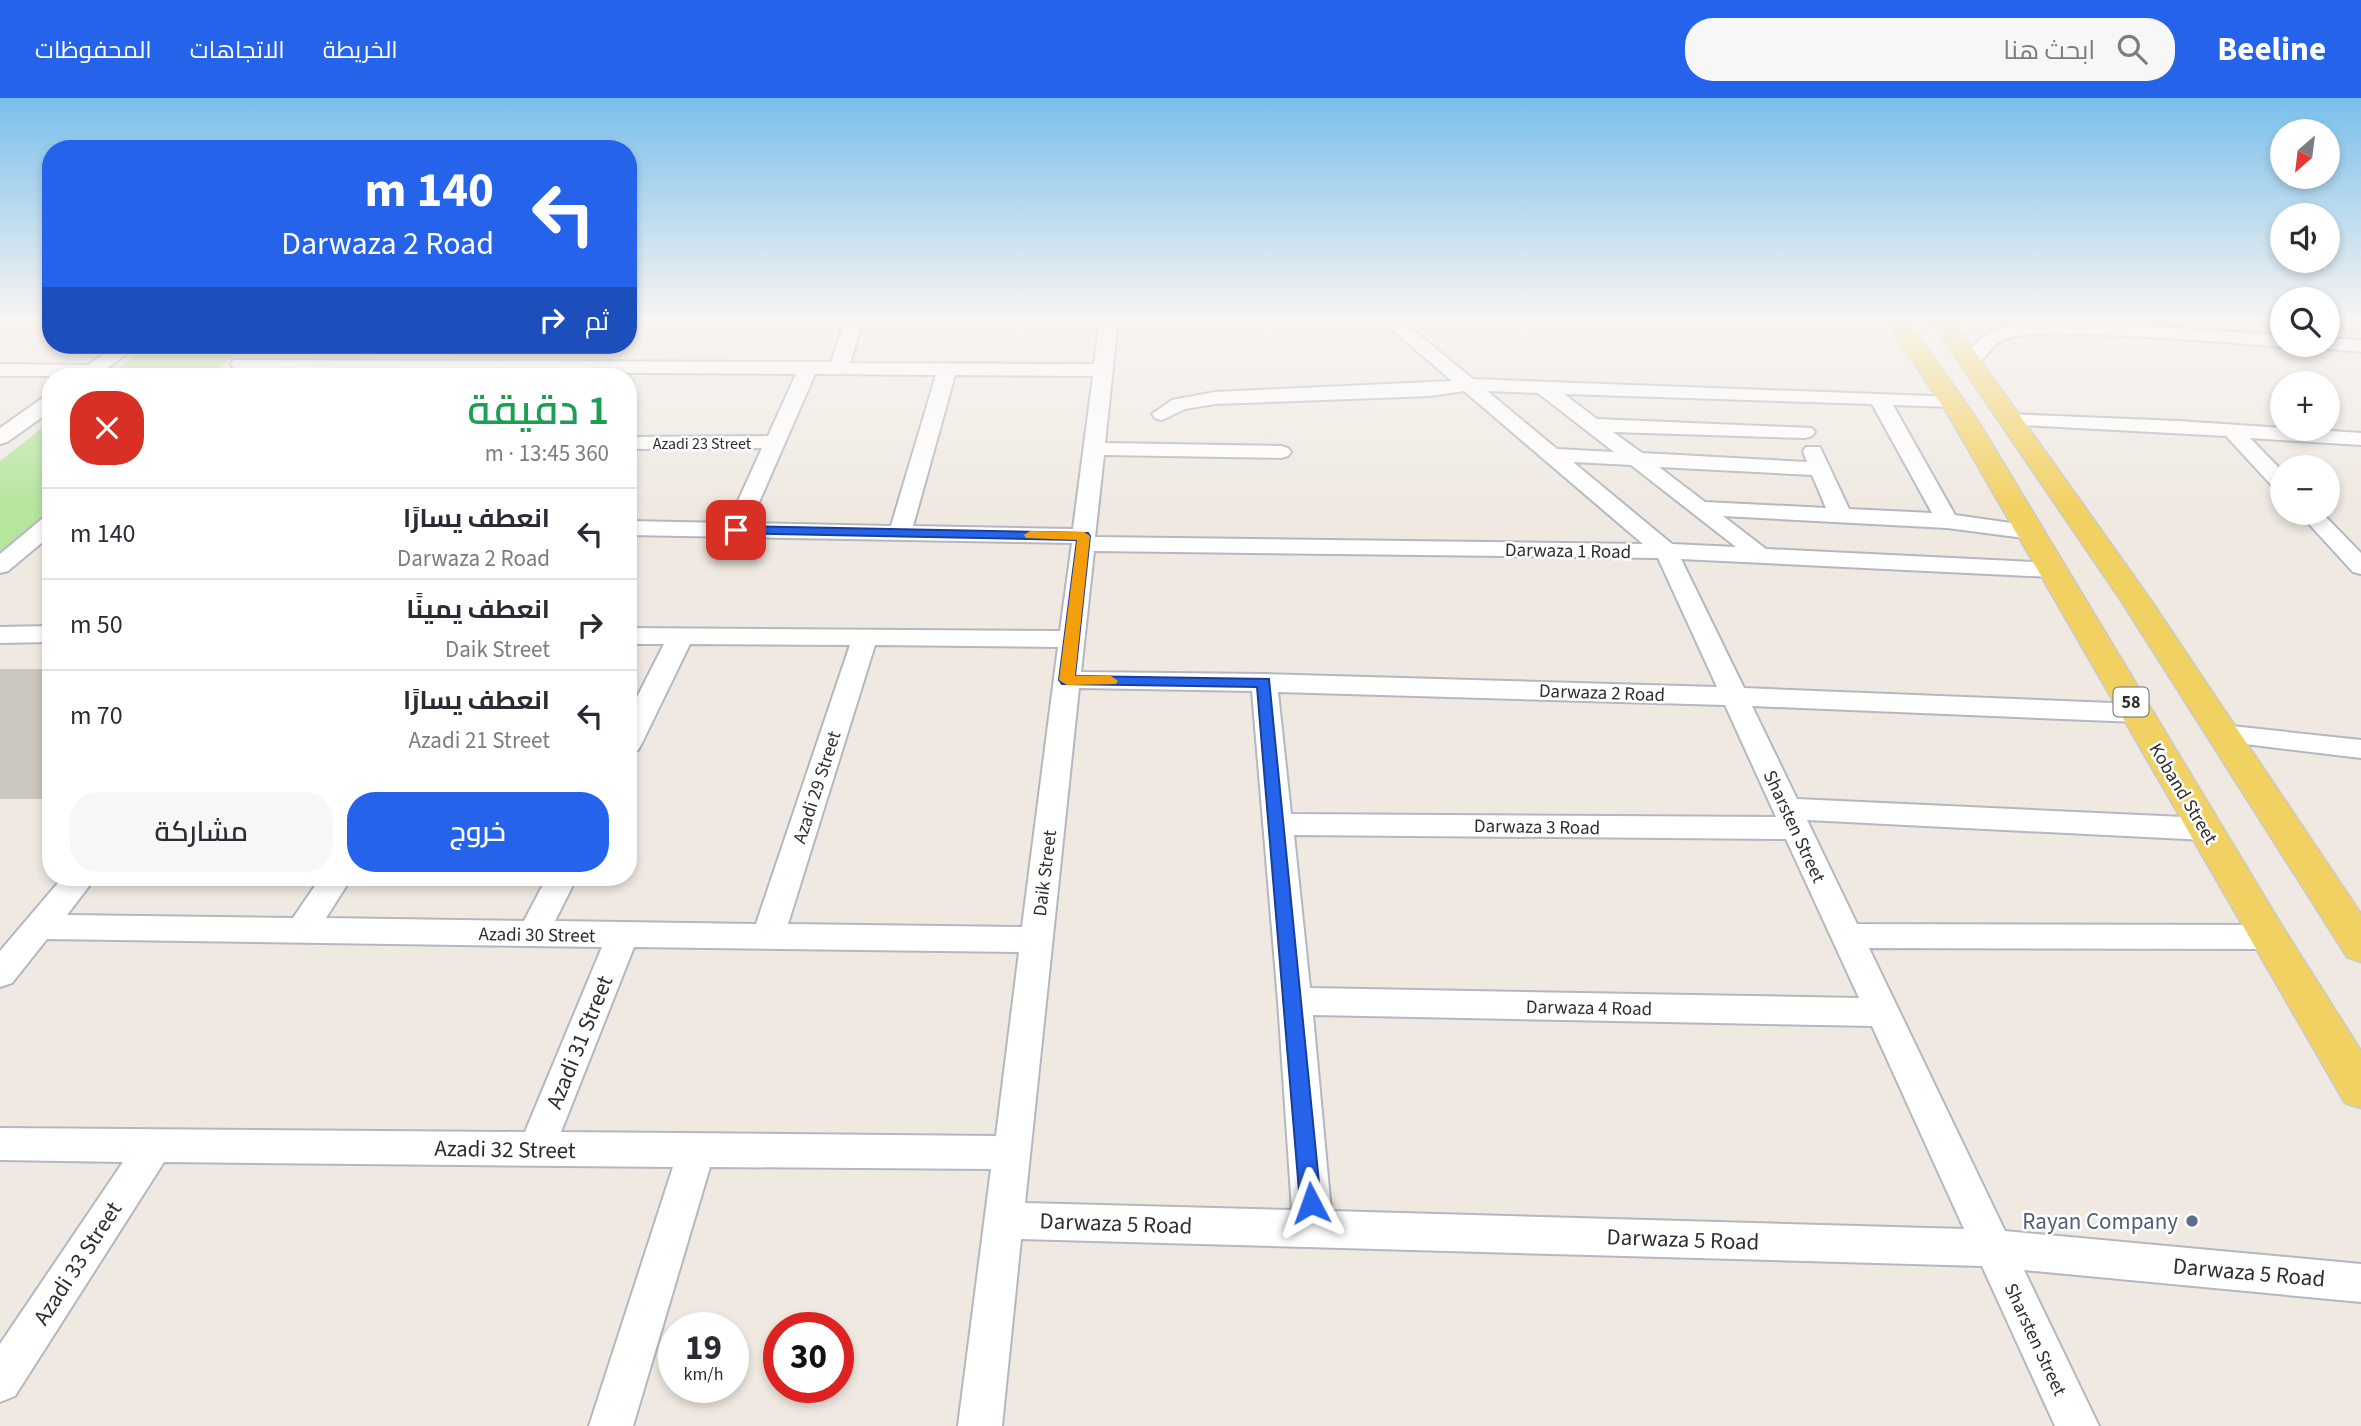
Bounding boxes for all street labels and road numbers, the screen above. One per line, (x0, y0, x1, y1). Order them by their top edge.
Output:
street label: Azadi 23 Street (653, 433, 752, 455)
street label: Darwaza 1 Road (1505, 537, 1631, 566)
street label: Darwaza 2 Road (1538, 678, 1666, 709)
road number: 58 (2114, 688, 2148, 716)
street label: Azadi 29 Street (787, 727, 848, 847)
street label: Koband Street (2142, 738, 2224, 850)
street label: Sharsten Street (1756, 766, 1832, 888)
street label: Darwaza 3 Road (1474, 813, 1600, 842)
street label: Daik Street (1027, 828, 1064, 918)
street label: Azadi 30 Street (478, 921, 596, 950)
street label: Azadi 31 Street (538, 970, 621, 1114)
street label: Darwaza 4 Road (1526, 994, 1652, 1023)
street label: Azadi 32 Street (434, 1132, 576, 1167)
street label: Azadi 33 Street (25, 1195, 130, 1332)
street label: Darwaza 5 Road (1039, 1204, 1193, 1243)
street label: Darwaza 5 Road (1606, 1220, 1760, 1259)
street label: Darwaza 5 Road (2171, 1249, 2327, 1296)
street label: Sharsten Street (1997, 1279, 2073, 1401)

